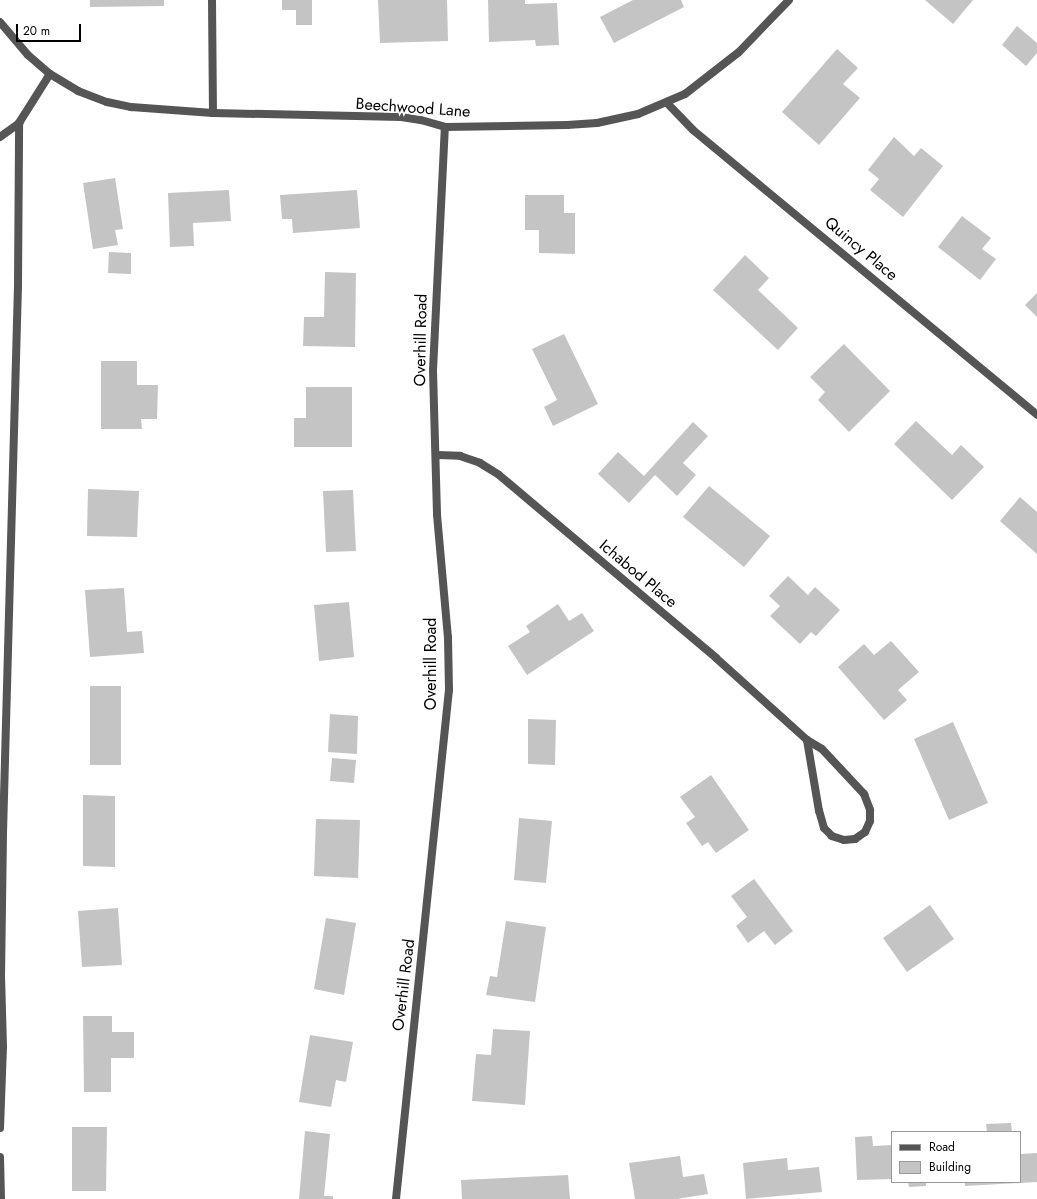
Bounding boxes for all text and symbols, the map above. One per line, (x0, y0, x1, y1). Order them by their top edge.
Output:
scale bar (18, 16, 83, 42)
text: 20 m (23, 22, 50, 40)
street label: Beechwood Lane (355, 94, 471, 122)
street label: Quincy Place (821, 213, 901, 285)
street label: Overhill Road (411, 294, 431, 386)
street label: Ichabod Place (595, 536, 681, 612)
street label: Overhill Road (421, 618, 441, 710)
street label: Overhill Road (389, 938, 419, 1032)
legend (891, 1131, 1021, 1183)
text: Road (929, 1138, 955, 1156)
text: Building (929, 1158, 971, 1176)

